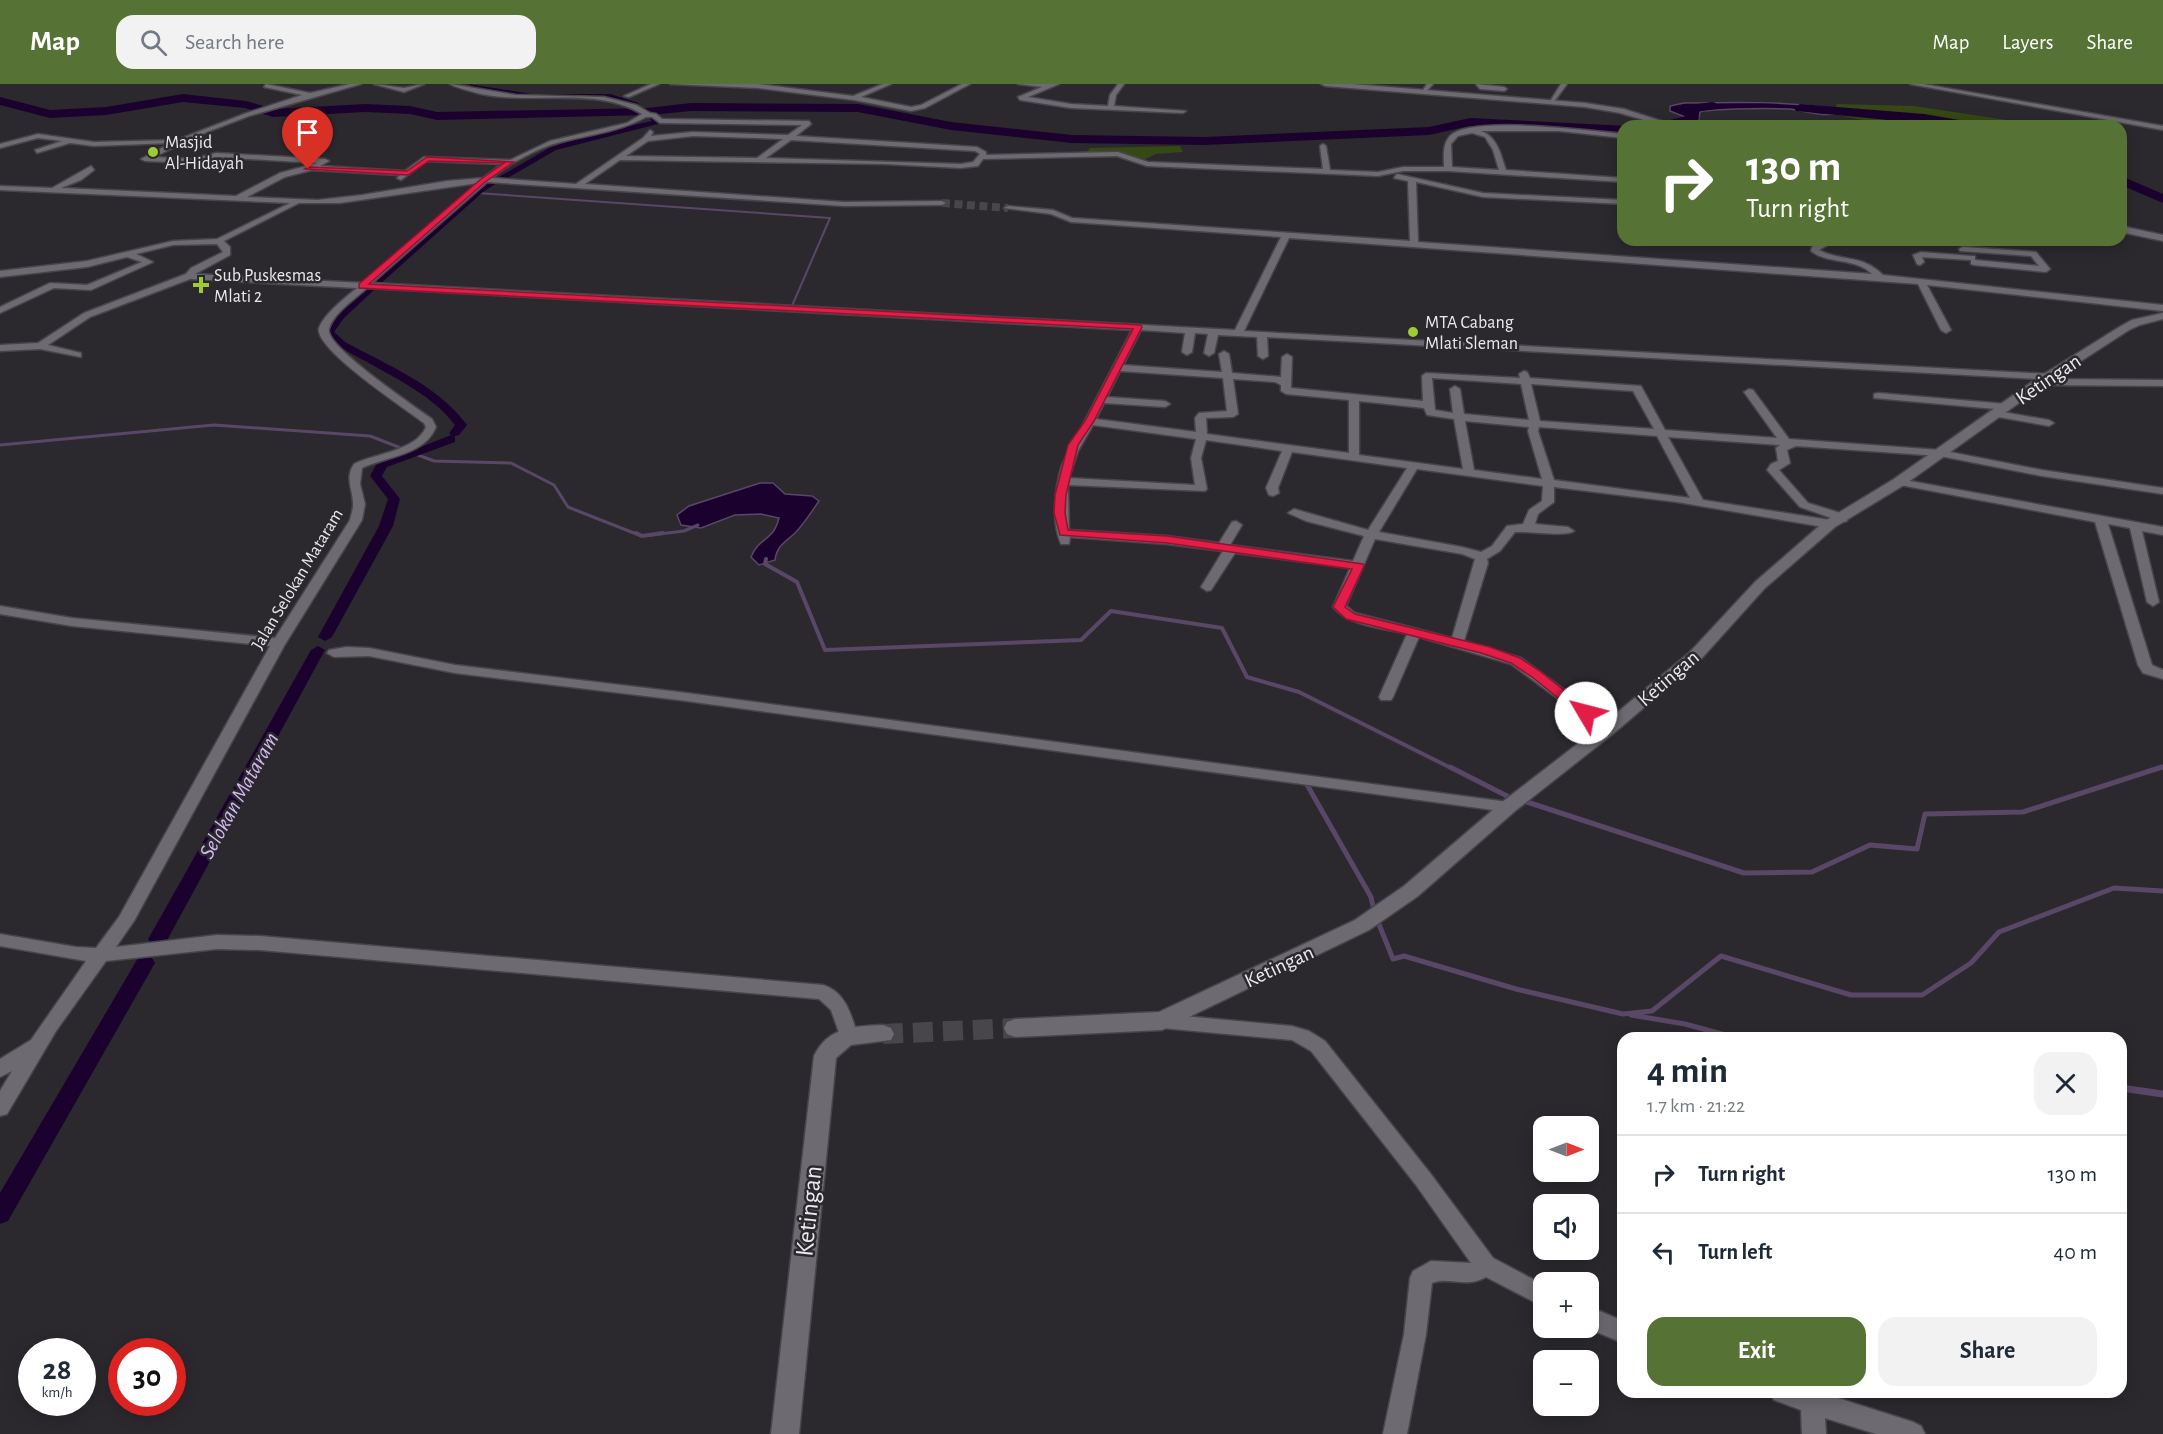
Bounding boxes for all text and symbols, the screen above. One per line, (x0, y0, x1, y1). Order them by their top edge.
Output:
search box (116, 15, 536, 69)
icon: search (137, 26, 170, 59)
text: Map (30, 28, 80, 56)
text: Search here (185, 31, 284, 53)
text: Map (1933, 32, 1969, 53)
text: Layers (2002, 32, 2053, 53)
text: Share (2086, 32, 2133, 53)
pin (282, 107, 333, 169)
icon: arrive (291, 116, 324, 149)
place label: Masjid Al-Hidayah (165, 134, 244, 173)
icon: right (1647, 144, 1725, 222)
marker: Masjid Al-Hidayah (146, 145, 160, 159)
text: 130 m (1746, 146, 1841, 188)
text: Turn right (1746, 195, 1849, 222)
place label: Sub Puskesmas Mlati 2 (214, 267, 321, 306)
marker: Sub Puskesmas Mlati 2 (192, 276, 210, 294)
place label: MTA Cabang Mlati Sleman (1425, 314, 1518, 353)
marker: MTA Cabang Mlati Sleman (1406, 325, 1420, 339)
street label: Ketingan (2012, 350, 2085, 409)
street label: Jalan Selokan Mataram (249, 506, 347, 653)
street label: Ketingan (1634, 646, 1703, 710)
position arrow (1554, 681, 1618, 745)
water label: Selokan Mataram (195, 729, 283, 862)
street label: Ketingan (1241, 941, 1317, 992)
button: close (2034, 1052, 2097, 1115)
text: 4 min (1647, 1053, 1728, 1089)
text: 1.7 km · 21:22 (1647, 1096, 1745, 1116)
north arrow (1533, 1116, 1599, 1182)
map controls (1533, 1116, 1599, 1416)
icon: right (1647, 1158, 1680, 1191)
text: Turn right (1698, 1163, 1785, 1185)
text: 130 m (2048, 1163, 2097, 1185)
street label: Ketingan (791, 1164, 827, 1258)
button: sound (1533, 1194, 1599, 1260)
icon: left (1647, 1236, 1680, 1269)
text: Turn left (1698, 1241, 1772, 1263)
text: 40 m (2054, 1241, 2097, 1263)
button: + (1533, 1272, 1599, 1338)
button: Exit (1647, 1317, 1866, 1386)
button: Share (1878, 1317, 2097, 1386)
speed limit sign: 30 (108, 1338, 186, 1416)
button: − (1533, 1350, 1599, 1416)
text: 28 (43, 1355, 71, 1385)
text: km/h (42, 1385, 72, 1400)

